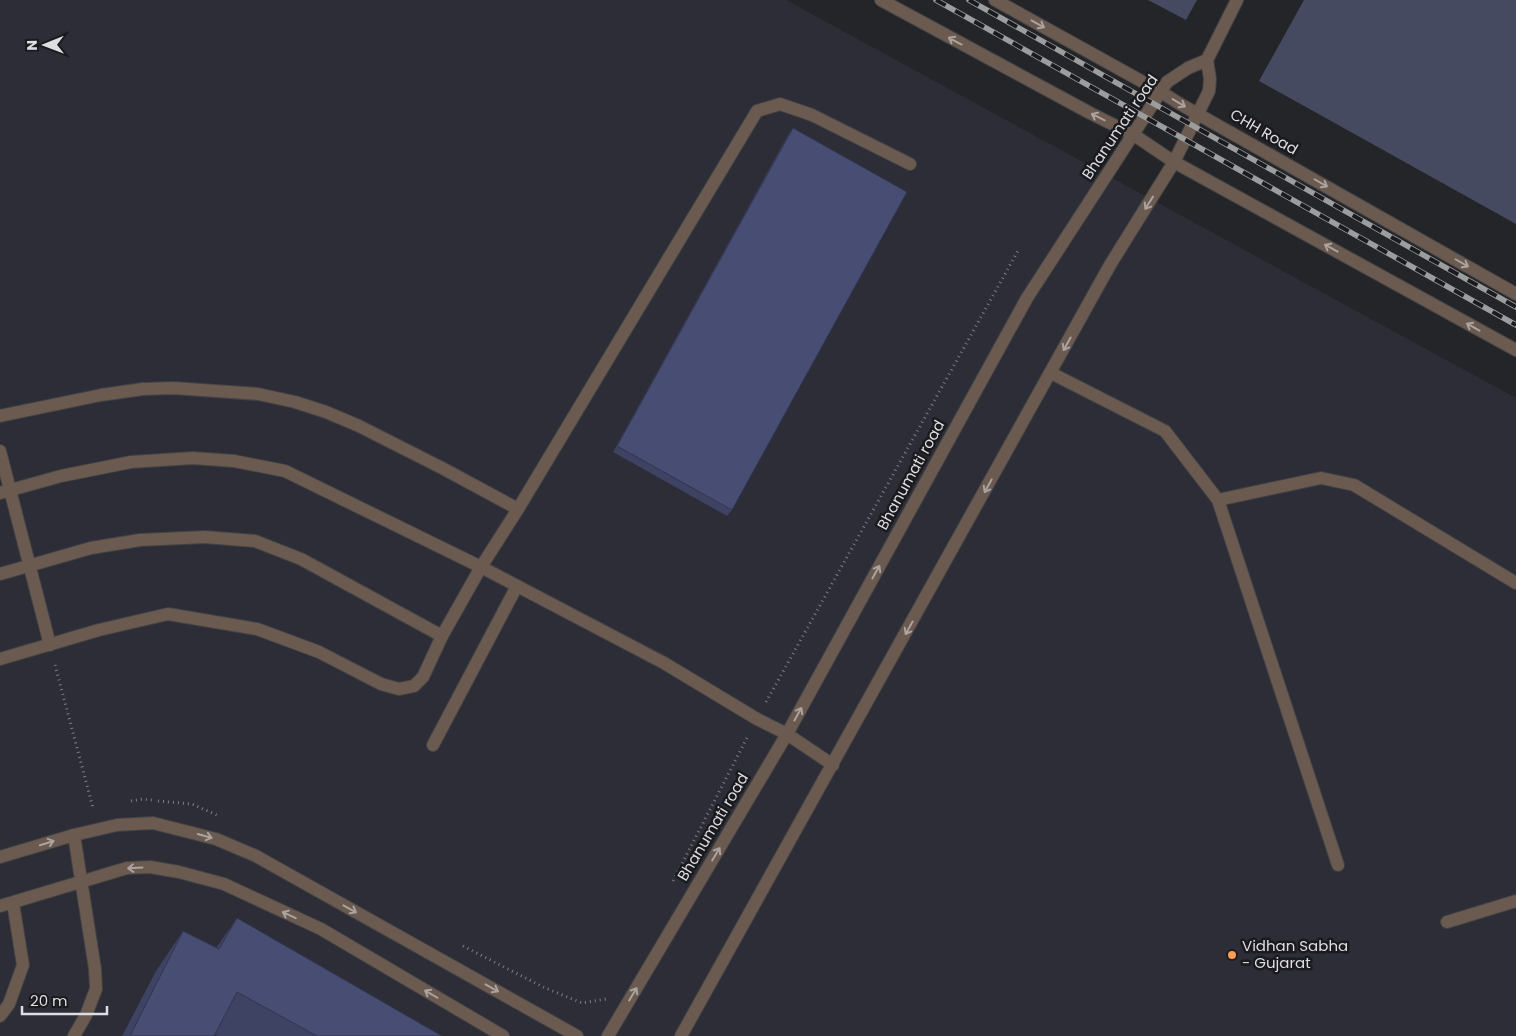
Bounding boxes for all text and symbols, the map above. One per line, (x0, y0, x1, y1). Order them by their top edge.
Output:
one-way arrow (1030, 19, 1044, 29)
north arrow (20, 20, 70, 70)
one-way arrow (947, 36, 962, 46)
text: N (22, 40, 42, 51)
street label: Bhanumati road (1077, 70, 1163, 183)
one-way arrow (1172, 99, 1186, 109)
street label: CHH Road (1226, 104, 1302, 160)
one-way arrow (1091, 112, 1106, 121)
one-way arrow (1313, 179, 1327, 189)
one-way arrow (1143, 196, 1153, 210)
one-way arrow (1324, 243, 1339, 252)
one-way arrow (1454, 259, 1469, 269)
one-way arrow (1467, 321, 1481, 331)
one-way arrow (1062, 336, 1072, 351)
street label: Bhanumati road (872, 416, 949, 533)
one-way arrow (983, 478, 993, 493)
one-way arrow (872, 565, 882, 579)
one-way arrow (904, 620, 913, 635)
one-way arrow (794, 707, 803, 722)
street label: Bhanumati road (672, 769, 753, 885)
one-way arrow (197, 831, 213, 841)
one-way arrow (38, 838, 54, 848)
one-way arrow (711, 848, 721, 862)
one-way arrow (128, 863, 144, 873)
one-way arrow (342, 904, 356, 914)
one-way arrow (282, 909, 297, 919)
place label: Vidhan Sabha - Gujarat (1242, 935, 1348, 973)
marker: Vidhan Sabha - Gujarat (1226, 949, 1238, 961)
one-way arrow (484, 983, 499, 993)
scale bar (22, 984, 108, 1016)
one-way arrow (424, 988, 439, 998)
one-way arrow (628, 988, 638, 1002)
text: 20 m (30, 990, 68, 1011)

